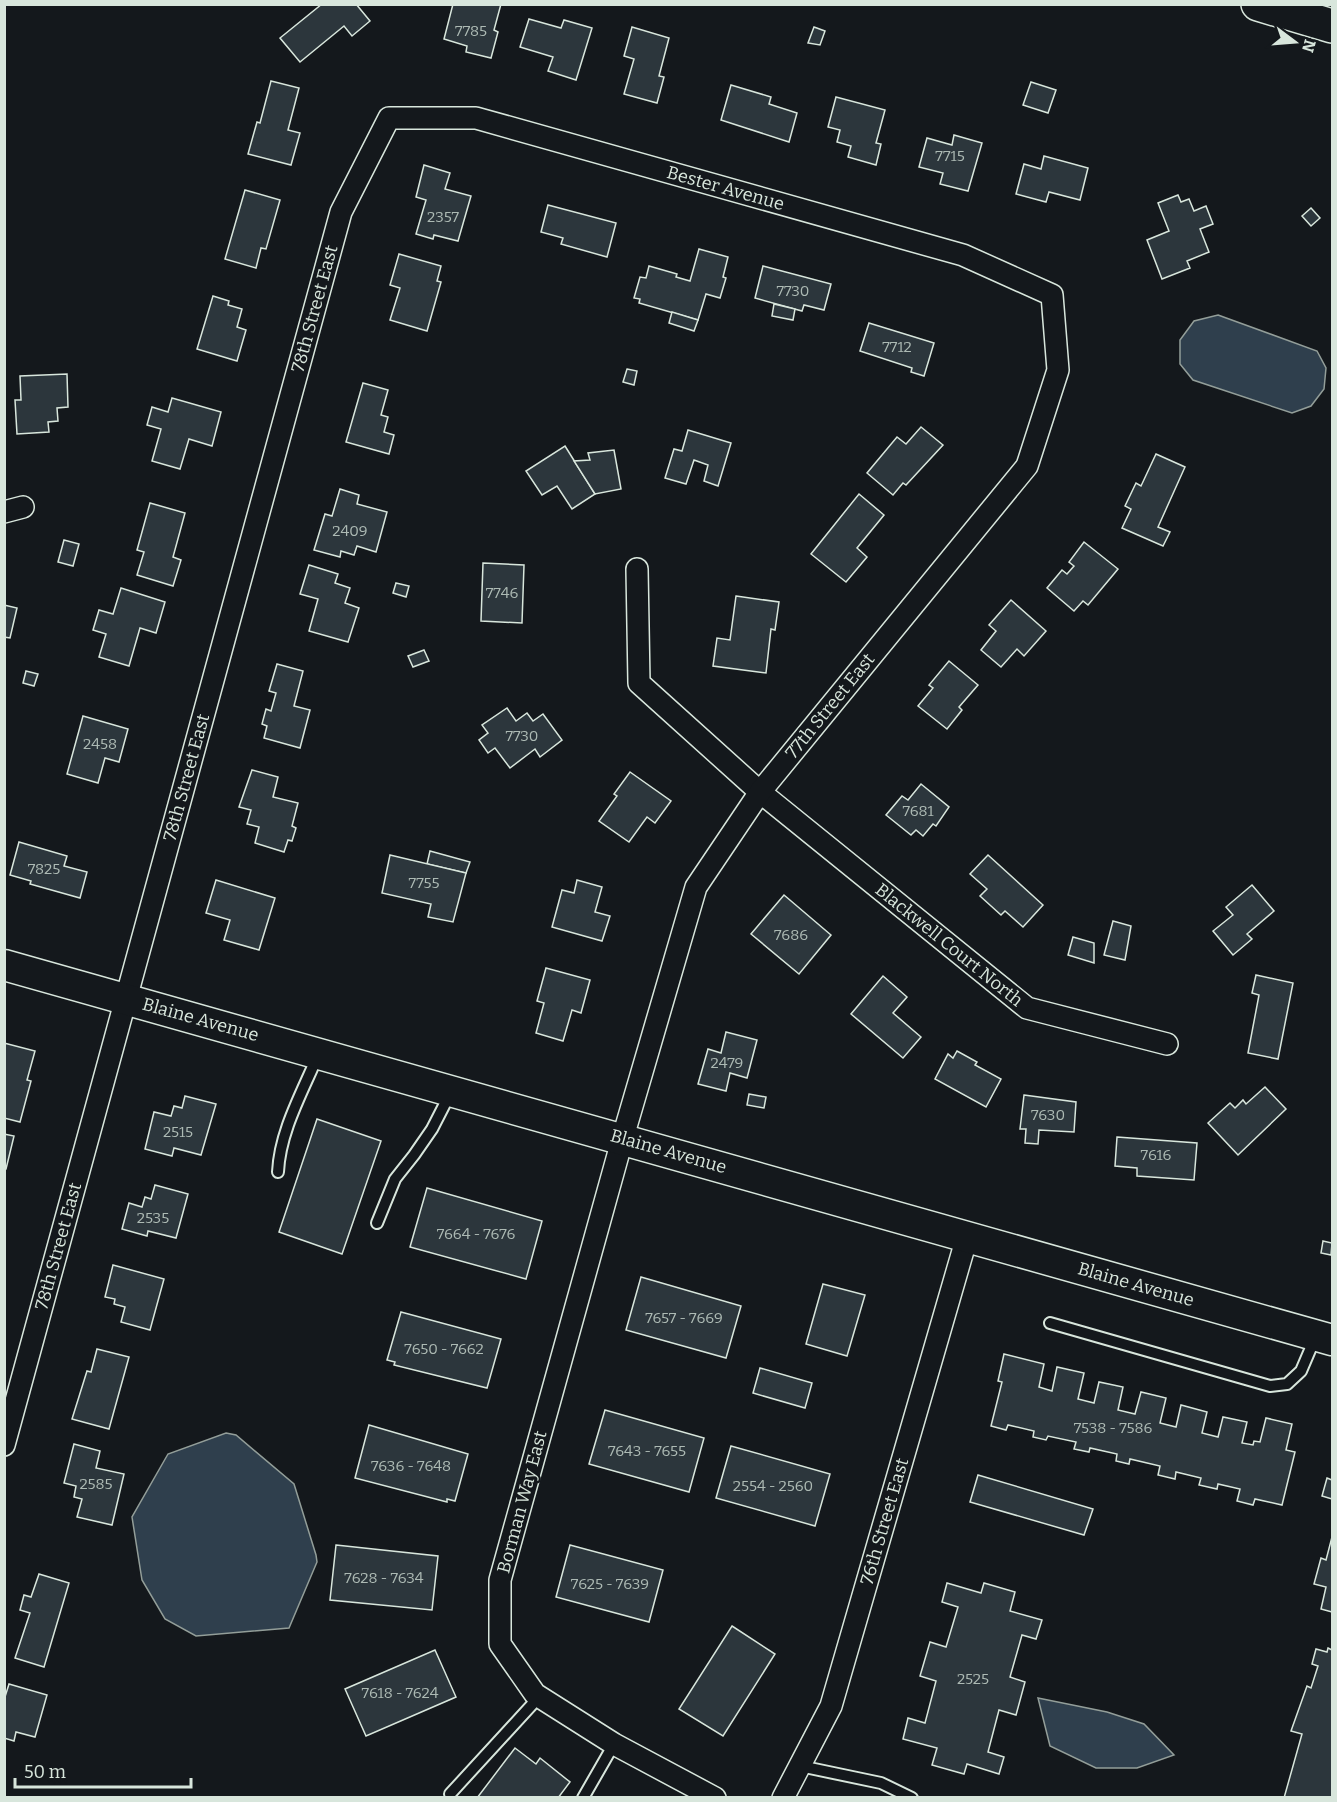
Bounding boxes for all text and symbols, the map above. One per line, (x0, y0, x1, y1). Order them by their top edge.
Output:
north arrow (1265, 12, 1325, 72)
house number: 7785 (455, 22, 487, 40)
text: N (1298, 37, 1320, 55)
house number: 7715 (935, 147, 965, 165)
street label: Bester Avenue (664, 161, 787, 215)
house number: 2357 (427, 208, 459, 226)
street label: 78th Street East (287, 242, 343, 375)
house number: 7730 (777, 282, 809, 300)
house number: 7712 (882, 338, 912, 356)
house number: 2409 (332, 522, 368, 540)
house number: 7746 (486, 584, 518, 602)
street label: 77th Street East (781, 648, 880, 763)
street label: 78th Street East (159, 711, 214, 844)
house number: 7730 (506, 727, 538, 745)
house number: 2458 (83, 735, 117, 753)
house number: 7681 (902, 802, 934, 820)
house number: 7825 (28, 860, 60, 878)
house number: 7755 (409, 874, 439, 892)
street label: Blackwell Court North (871, 879, 1027, 1011)
house number: 7686 (774, 926, 808, 944)
street label: Blaine Avenue (140, 993, 261, 1046)
house number: 2479 (711, 1054, 743, 1072)
house number: 7630 (1031, 1106, 1065, 1124)
house number: 2515 (163, 1123, 193, 1141)
street label: Blaine Avenue (608, 1124, 729, 1178)
house number: 7616 (1141, 1146, 1172, 1164)
street label: 78th Street East (30, 1180, 86, 1312)
house number: 2535 (137, 1209, 169, 1227)
house number: 7664 - 7676 (437, 1225, 516, 1243)
street label: Blaine Avenue (1075, 1257, 1197, 1311)
house number: 7657 - 7669 (645, 1309, 723, 1327)
house number: 7650 - 7662 (404, 1340, 484, 1358)
house number: 7538 - 7586 (1074, 1419, 1152, 1437)
street label: Borman Way East (492, 1428, 552, 1576)
house number: 7643 - 7655 (608, 1442, 686, 1460)
street label: 76th Street East (856, 1455, 913, 1587)
house number: 7636 - 7648 (371, 1457, 451, 1475)
house number: 2585 (79, 1475, 113, 1493)
house number: 2554 - 2560 (733, 1477, 813, 1495)
house number: 7628 - 7634 (344, 1569, 424, 1587)
house number: 7625 - 7639 (571, 1575, 649, 1593)
house number: 2525 (957, 1670, 989, 1688)
house number: 7618 - 7624 (362, 1684, 439, 1702)
scale bar (15, 1751, 190, 1789)
text: 50 m (24, 1761, 66, 1783)

